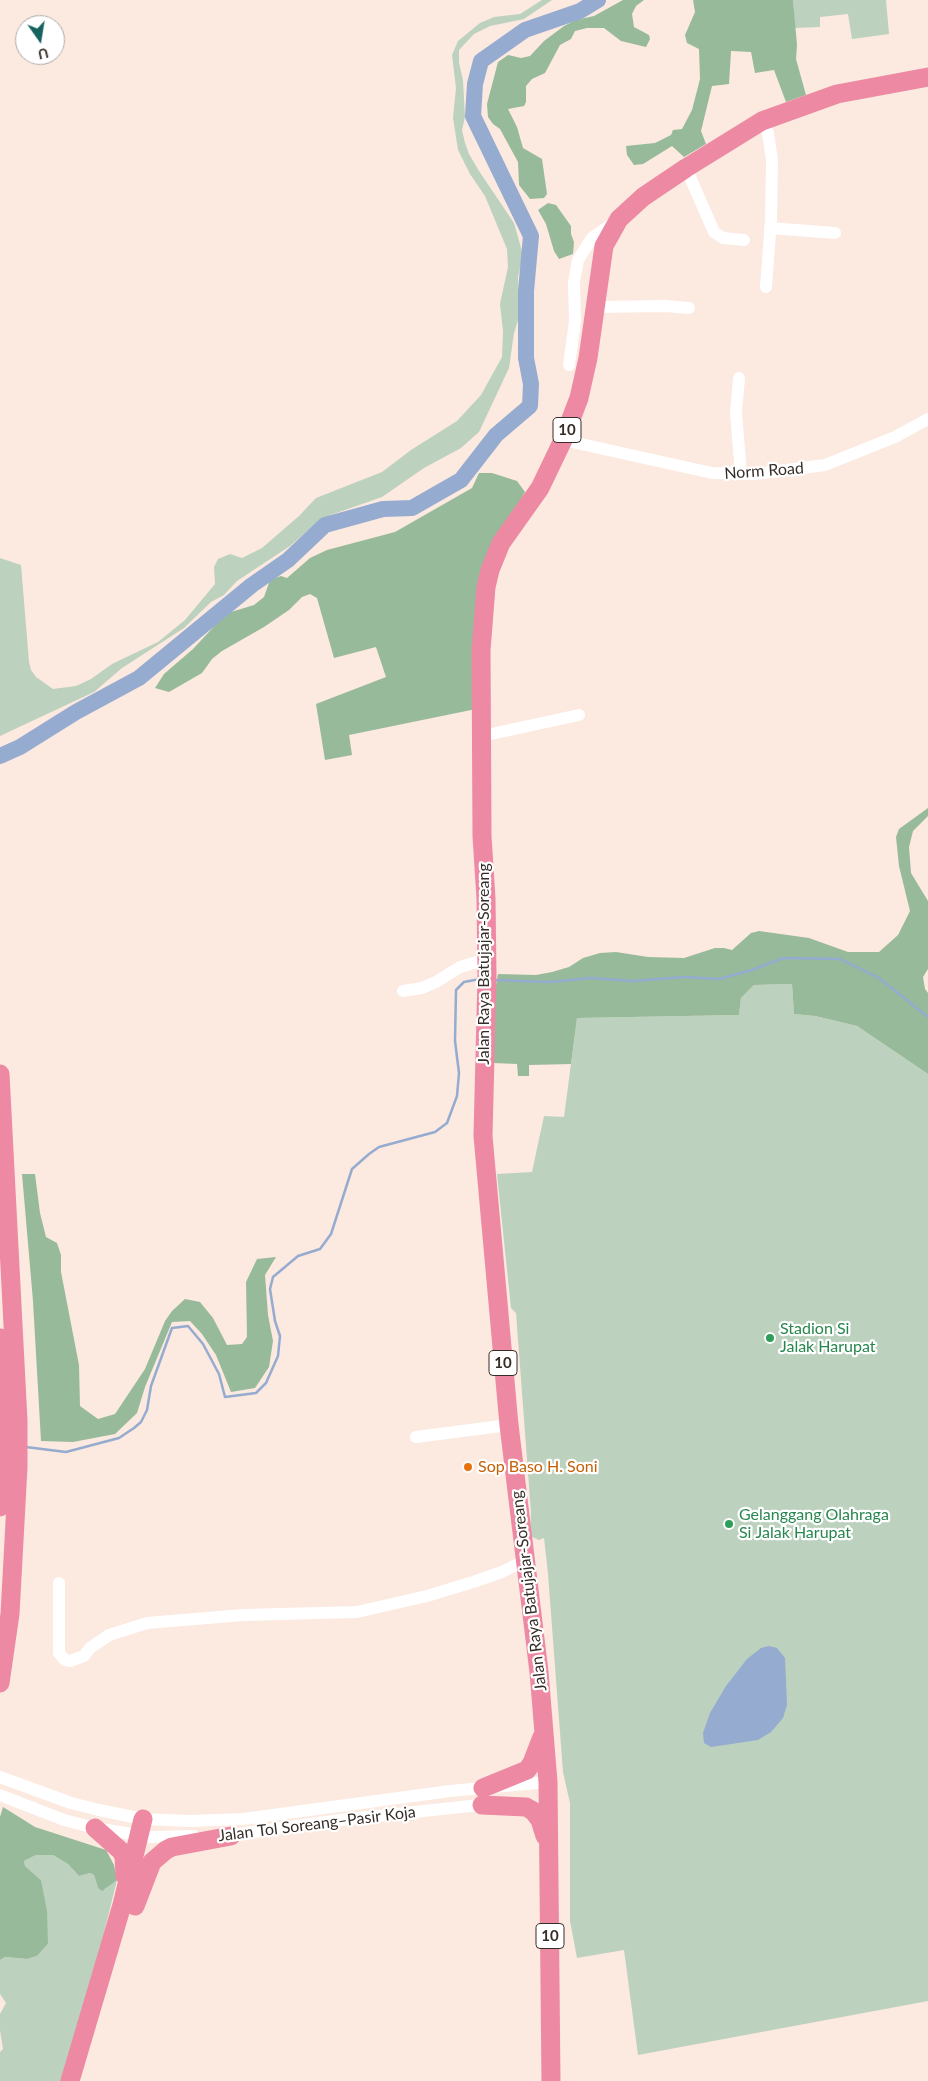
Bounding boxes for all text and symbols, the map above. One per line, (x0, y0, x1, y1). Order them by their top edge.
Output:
north arrow (15, 15, 65, 65)
text: U (36, 45, 50, 64)
road number: 10 (553, 418, 581, 442)
street label: Norm Road (724, 459, 804, 483)
street label: Jalan Raya Batujajar-Soreang (474, 863, 494, 1065)
place label: Stadion Si Jalak Harupat (780, 1319, 876, 1357)
marker: Stadion Si Jalak Harupat (764, 1332, 776, 1344)
road number: 10 (489, 1350, 517, 1376)
place label: Sop Baso H. Soni (478, 1457, 598, 1477)
marker: Sop Baso H. Soni (462, 1461, 474, 1473)
street label: Jalan Raya Batujajar-Soreang (507, 1490, 551, 1692)
place label: Gelanggang Olahraga Si Jalak Harupat (739, 1505, 889, 1543)
marker: Gelanggang Olahraga Si Jalak Harupat (723, 1518, 735, 1530)
street label: Jalan Tol Soreang–Pasir Koja (217, 1802, 417, 1846)
road number: 10 (536, 1924, 564, 1948)

